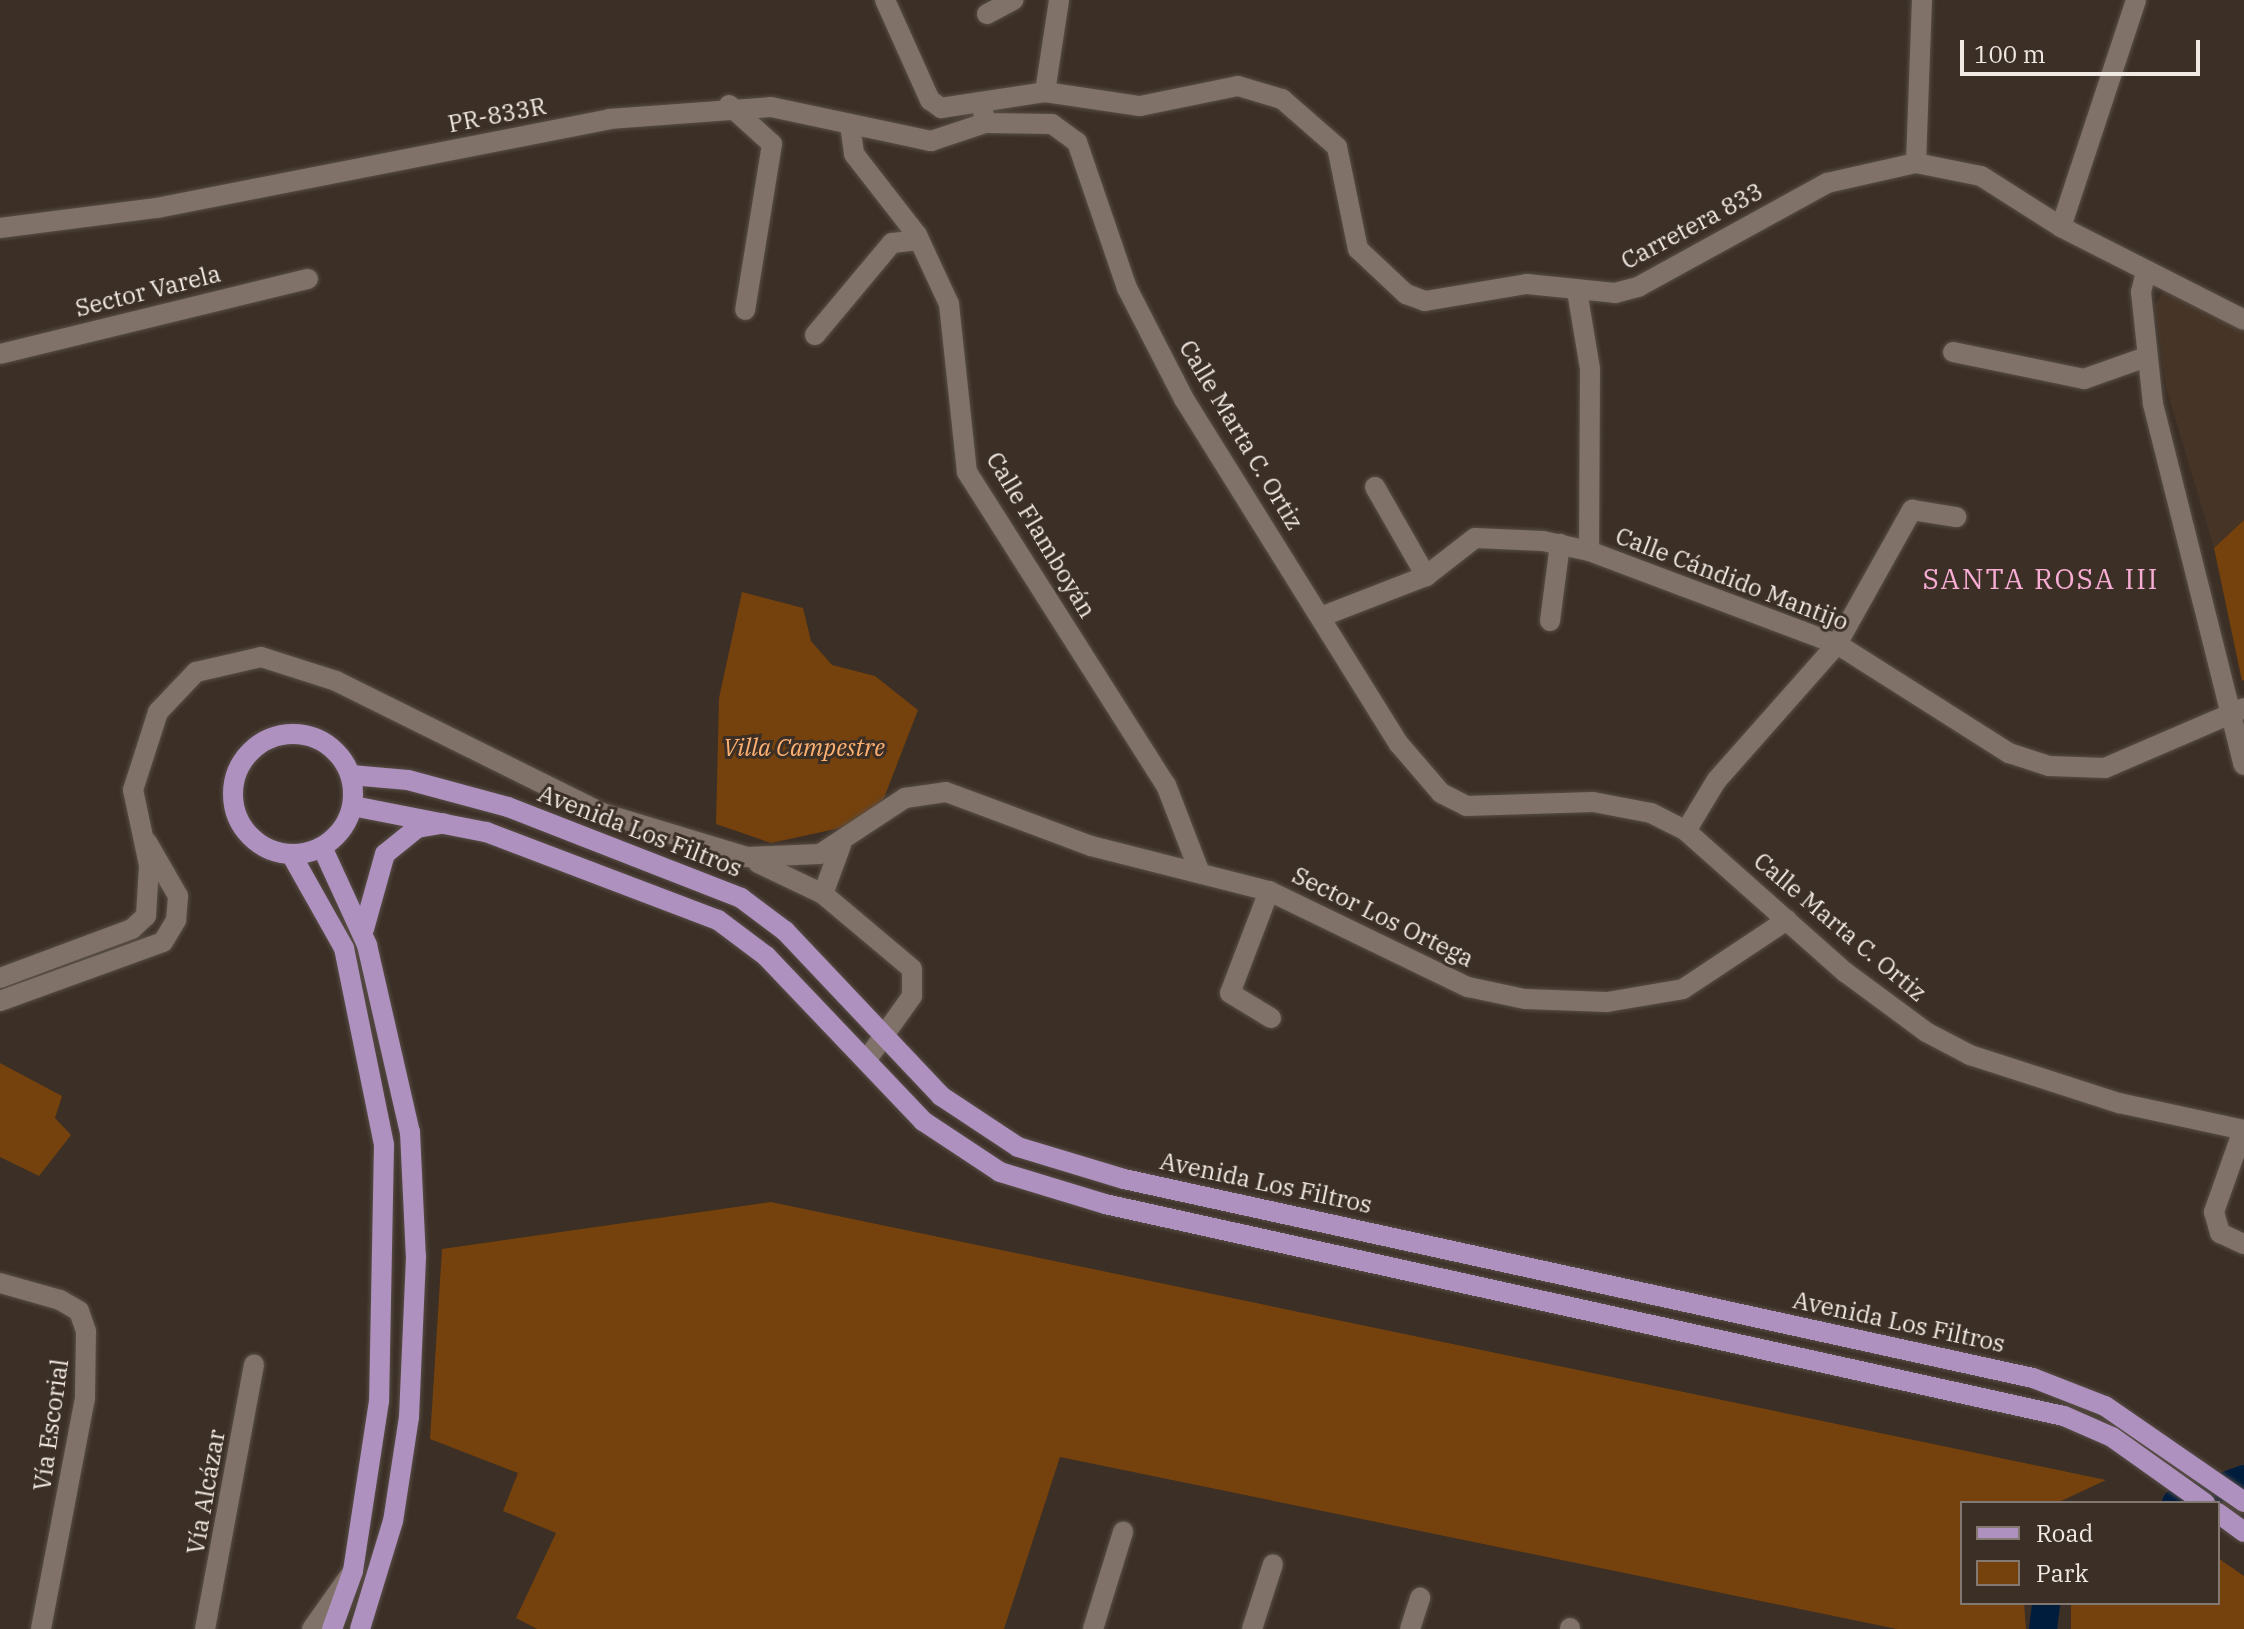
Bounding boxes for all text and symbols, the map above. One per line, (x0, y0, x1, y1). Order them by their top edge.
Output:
scale bar (1964, 24, 2204, 74)
text: 100 m (1974, 38, 2046, 70)
street label: PR-833R (446, 91, 548, 139)
street label: Carretera 833 (1616, 177, 1768, 275)
street label: Sector Varela (72, 259, 224, 323)
street label: Calle Marta C. Ortiz (1173, 335, 1309, 535)
street label: Calle Flamboyán (980, 447, 1102, 623)
street label: Calle Cándido Mantijo (1611, 521, 1853, 637)
district label: SANTA ROSA III (1922, 562, 2160, 596)
park label: Villa Campestre (723, 734, 885, 762)
street label: Avenida Los Filtros (534, 779, 746, 883)
street label: Calle Marta C. Ortiz (1748, 846, 1932, 1008)
street label: Sector Los Ortega (1288, 861, 1478, 973)
street label: Avenida Los Filtros (1157, 1146, 1375, 1220)
street label: Avenida Los Filtros (1790, 1285, 2008, 1359)
street label: Vía Escorial (27, 1357, 75, 1493)
street label: Vía Alcázar (181, 1427, 231, 1557)
legend (1960, 1501, 2220, 1605)
text: Road (2036, 1517, 2093, 1549)
text: Park (2036, 1557, 2088, 1589)

